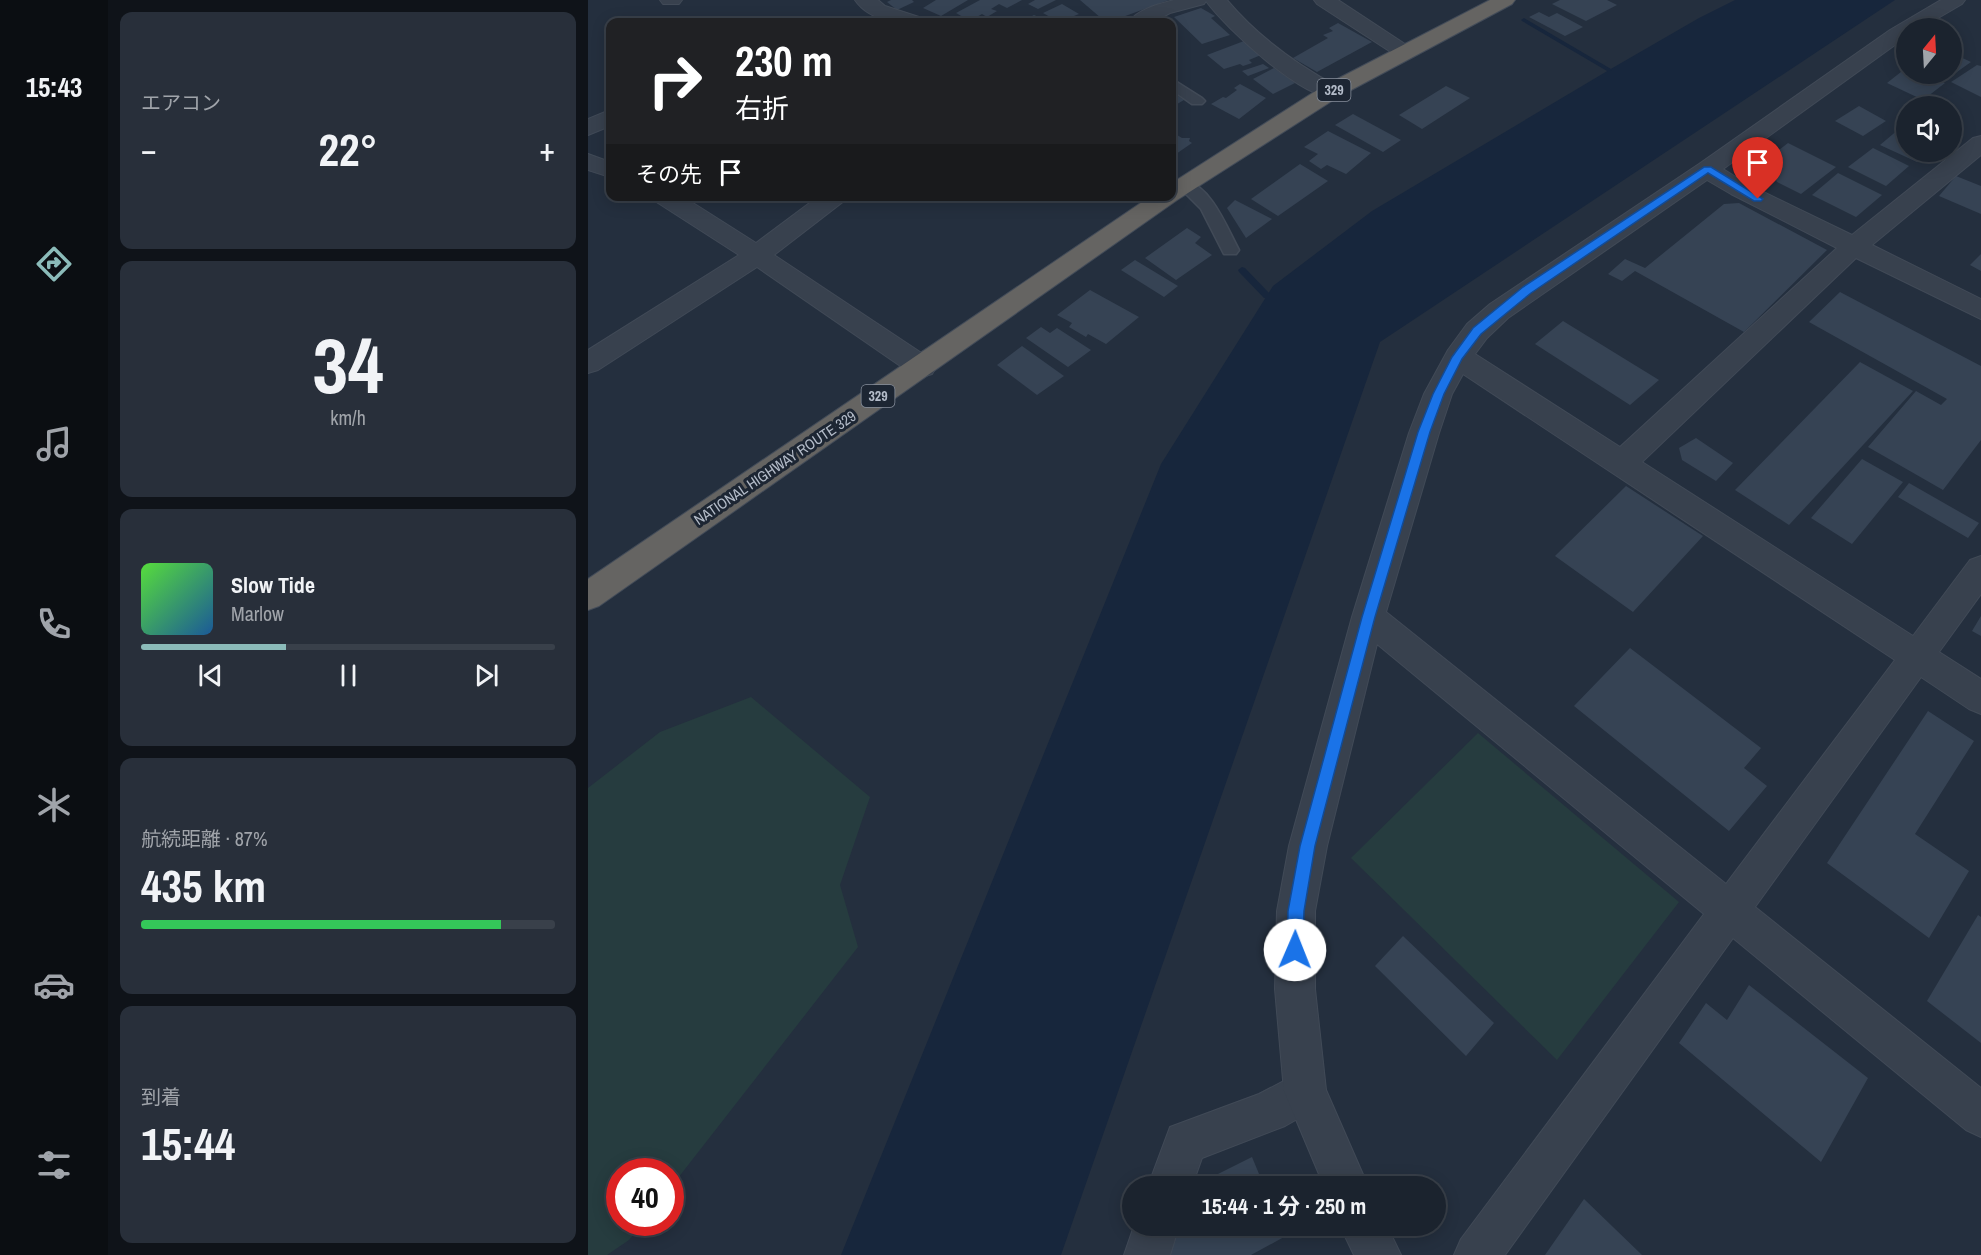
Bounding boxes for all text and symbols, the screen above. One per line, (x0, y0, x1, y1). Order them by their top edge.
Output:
north arrow (1896, 18, 1962, 84)
map controls (1896, 18, 1962, 162)
text: 230 m (735, 33, 833, 89)
icon: right (636, 42, 714, 120)
text: 15:43 (26, 69, 82, 105)
road number: 329 (1318, 79, 1350, 101)
text: エアコン (141, 89, 221, 116)
text: 右折 (735, 90, 789, 126)
button: sound (1896, 96, 1962, 162)
text: 22° (318, 119, 378, 180)
text: − (141, 127, 157, 171)
text: + (539, 127, 555, 171)
pin (1732, 137, 1783, 199)
icon: arrive (1741, 146, 1774, 179)
icon: arrive (714, 156, 747, 189)
text: その先 (636, 159, 702, 189)
icon: directions (33, 243, 75, 285)
text: 34 (312, 312, 384, 417)
road number: 329 (862, 385, 894, 407)
text: km/h (330, 404, 366, 431)
street label: NATIONAL HIGHWAY ROUTE 329 (690, 405, 860, 530)
icon: music (33, 423, 75, 465)
text: Slow Tide (231, 570, 315, 600)
text: Marlow (231, 600, 284, 627)
icon: phone (33, 603, 75, 645)
icon: previous (194, 659, 227, 692)
icon: pause (332, 659, 365, 692)
icon: next (470, 659, 503, 692)
icon: climate (33, 784, 75, 826)
text: 航続距離 · 87% (141, 825, 268, 852)
text: 435 km (141, 855, 266, 916)
position arrow (1263, 918, 1327, 982)
icon: car (33, 964, 75, 1006)
text: 到着 (141, 1083, 181, 1110)
text: 15:44 (141, 1113, 235, 1174)
icon: filters (33, 1144, 75, 1186)
speed limit sign: 40 (606, 1158, 684, 1236)
text: 15:44 · 1 分 · 250 m (1202, 1191, 1366, 1221)

